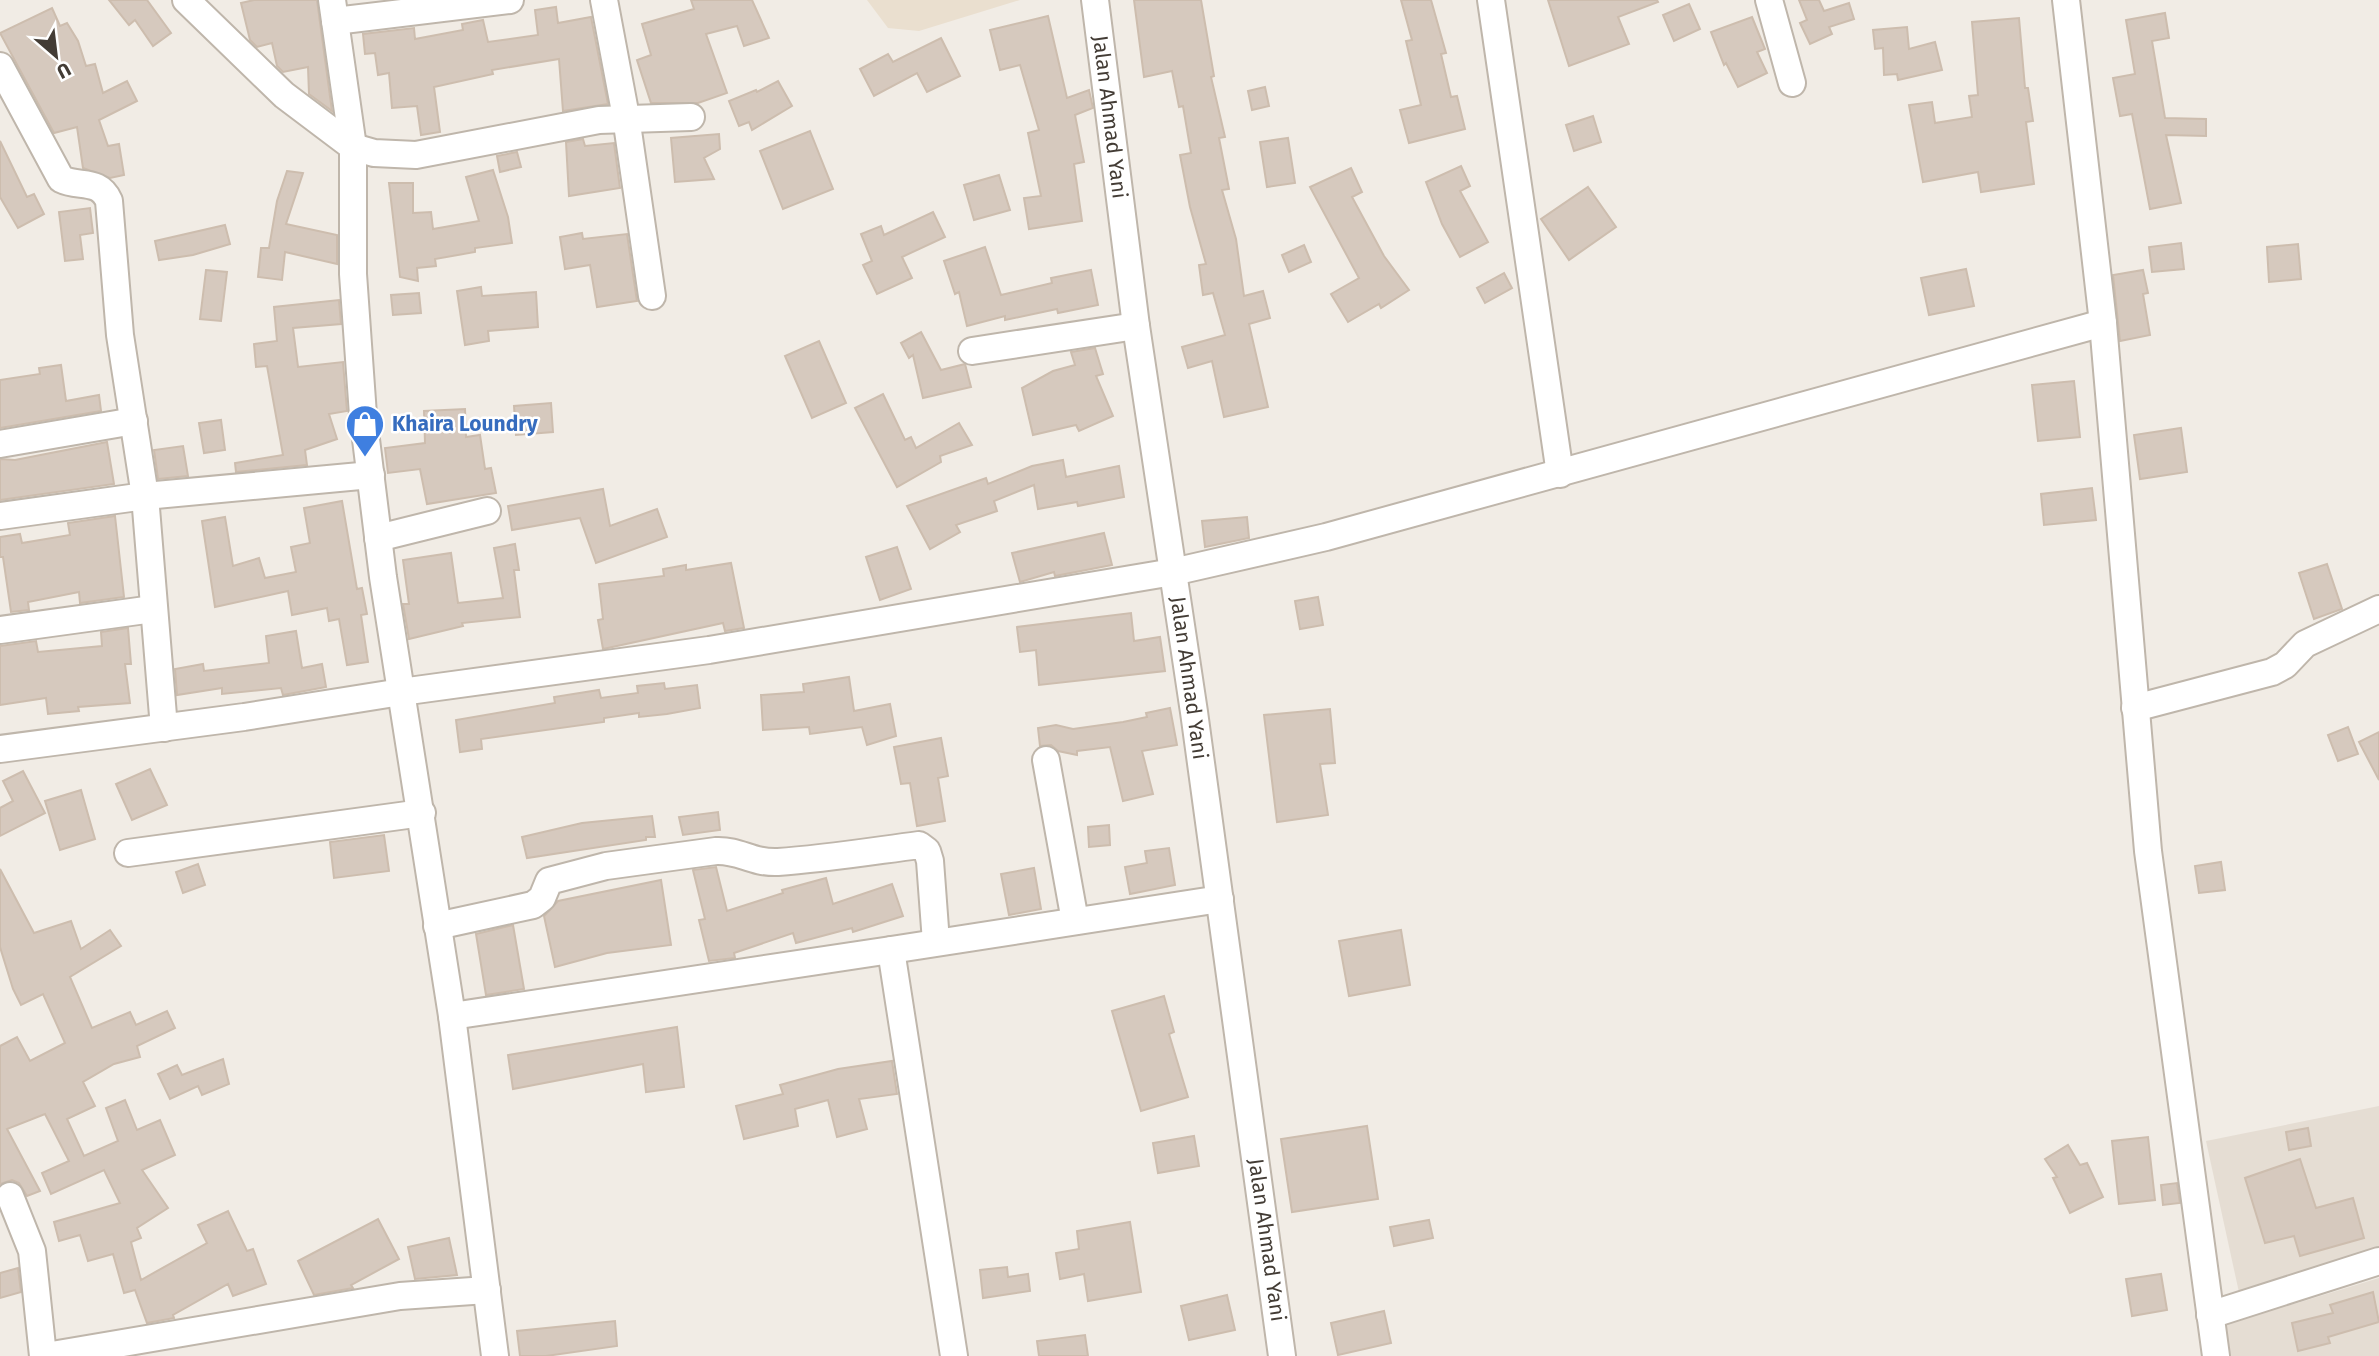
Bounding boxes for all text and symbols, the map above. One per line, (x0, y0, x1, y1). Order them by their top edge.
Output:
north arrow (21, 21, 91, 91)
street label: Jalan Ahmad Yani (1087, 34, 1133, 200)
text: U (53, 58, 75, 84)
shop icon: Khaira Loundry (344, 403, 386, 458)
place label: Khaira Loundry (392, 411, 538, 437)
street label: Jalan Ahmad Yani (1165, 595, 1213, 761)
street label: Jalan Ahmad Yani (1243, 1157, 1291, 1323)

